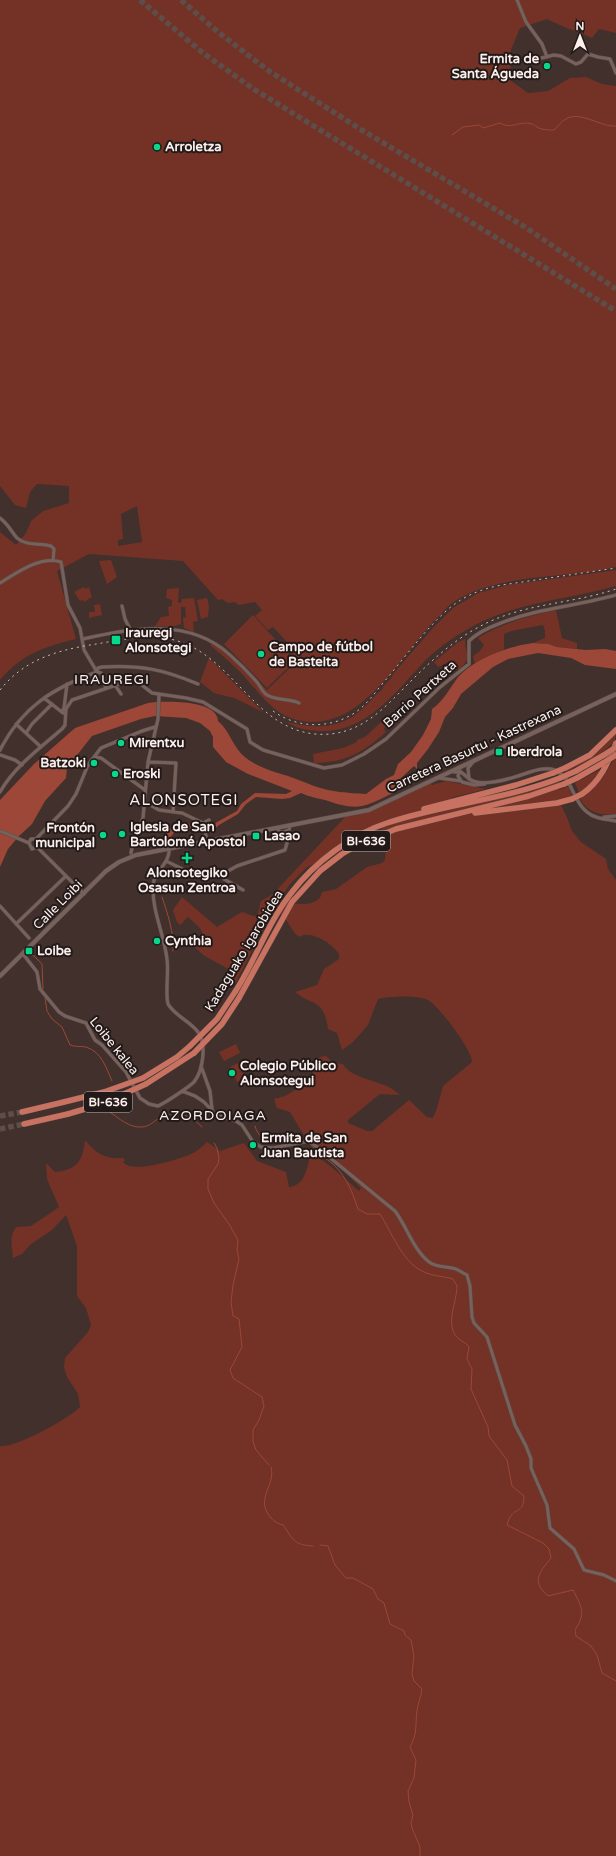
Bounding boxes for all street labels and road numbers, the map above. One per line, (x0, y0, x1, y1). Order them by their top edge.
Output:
street label: Barrio Pertxeta (380, 657, 460, 731)
street label: Carretera Basurtu - Kastrexana (384, 701, 564, 797)
road number: BI-636 (342, 831, 390, 851)
street label: Calle Loibi (30, 877, 86, 933)
street label: Kadaguako igarobidea (201, 887, 287, 1015)
street label: Loibe kalea (86, 1014, 142, 1078)
road number: BI-636 (84, 1092, 132, 1112)

